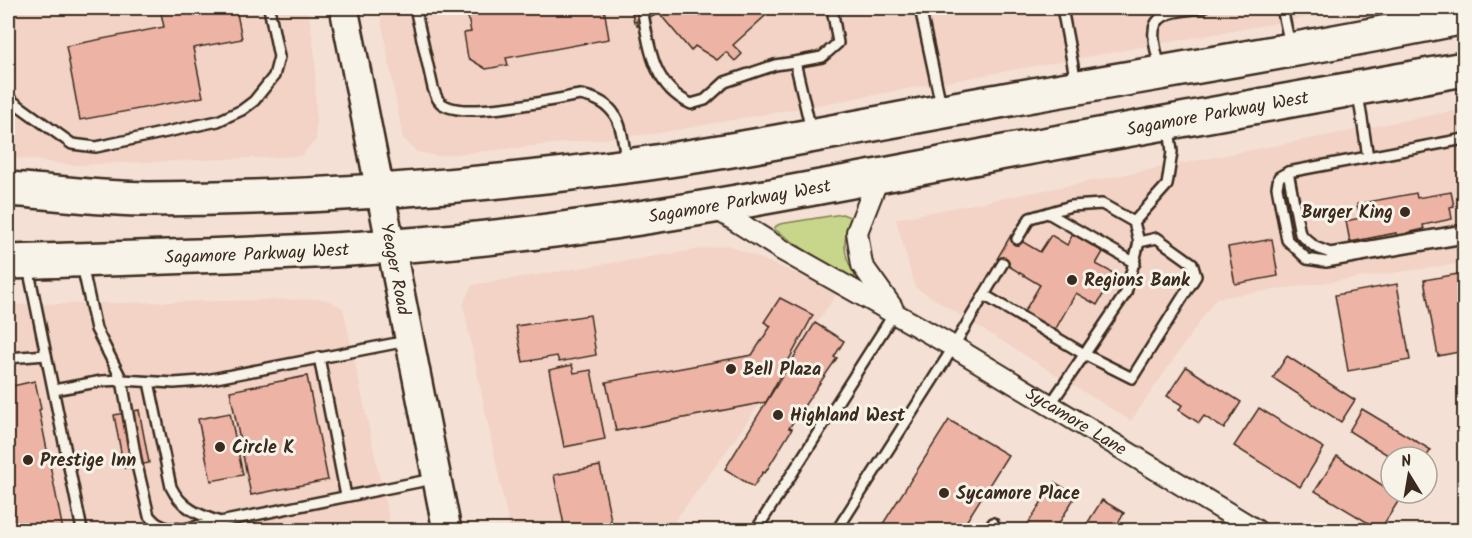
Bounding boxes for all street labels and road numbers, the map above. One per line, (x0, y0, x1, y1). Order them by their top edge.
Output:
street label: Sagamore Parkway West (1124, 84, 1312, 145)
street label: Sagamore Parkway West (647, 172, 834, 232)
street label: Yeager Road (371, 221, 417, 319)
street label: Sagamore Parkway West (164, 236, 351, 273)
street label: Sycamore Lane (1019, 380, 1132, 464)

